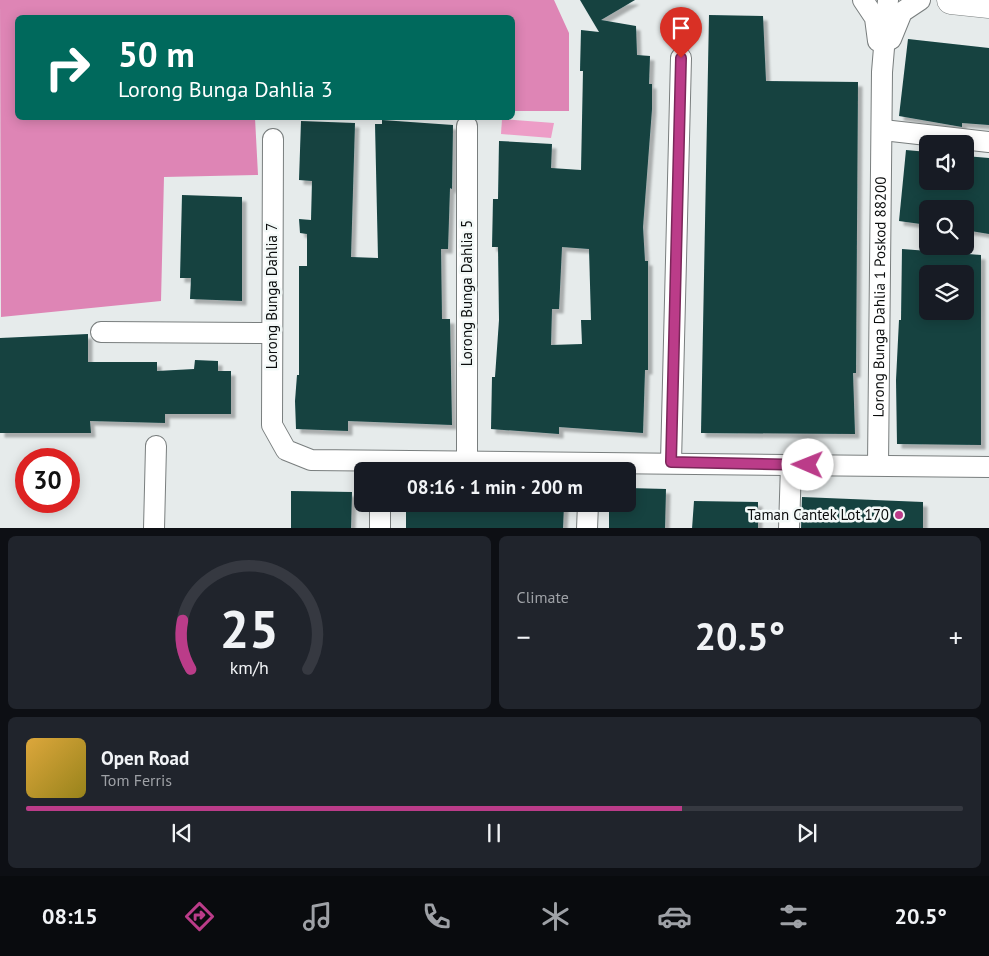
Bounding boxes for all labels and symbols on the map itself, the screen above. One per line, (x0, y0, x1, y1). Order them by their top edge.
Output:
pin (660, 7, 702, 58)
street label: Lorong Bunga Dahlia 1 Poskod 88200 (868, 176, 890, 418)
street label: Lorong Bunga Dahlia 5 (457, 220, 476, 366)
street label: Lorong Bunga Dahlia 7 (262, 223, 281, 369)
position arrow (781, 438, 833, 490)
speed limit sign: 30 (15, 448, 80, 513)
place label: Taman Cantek Lot 170 (747, 505, 889, 524)
marker: Taman Cantek Lot 170 (893, 509, 905, 521)

